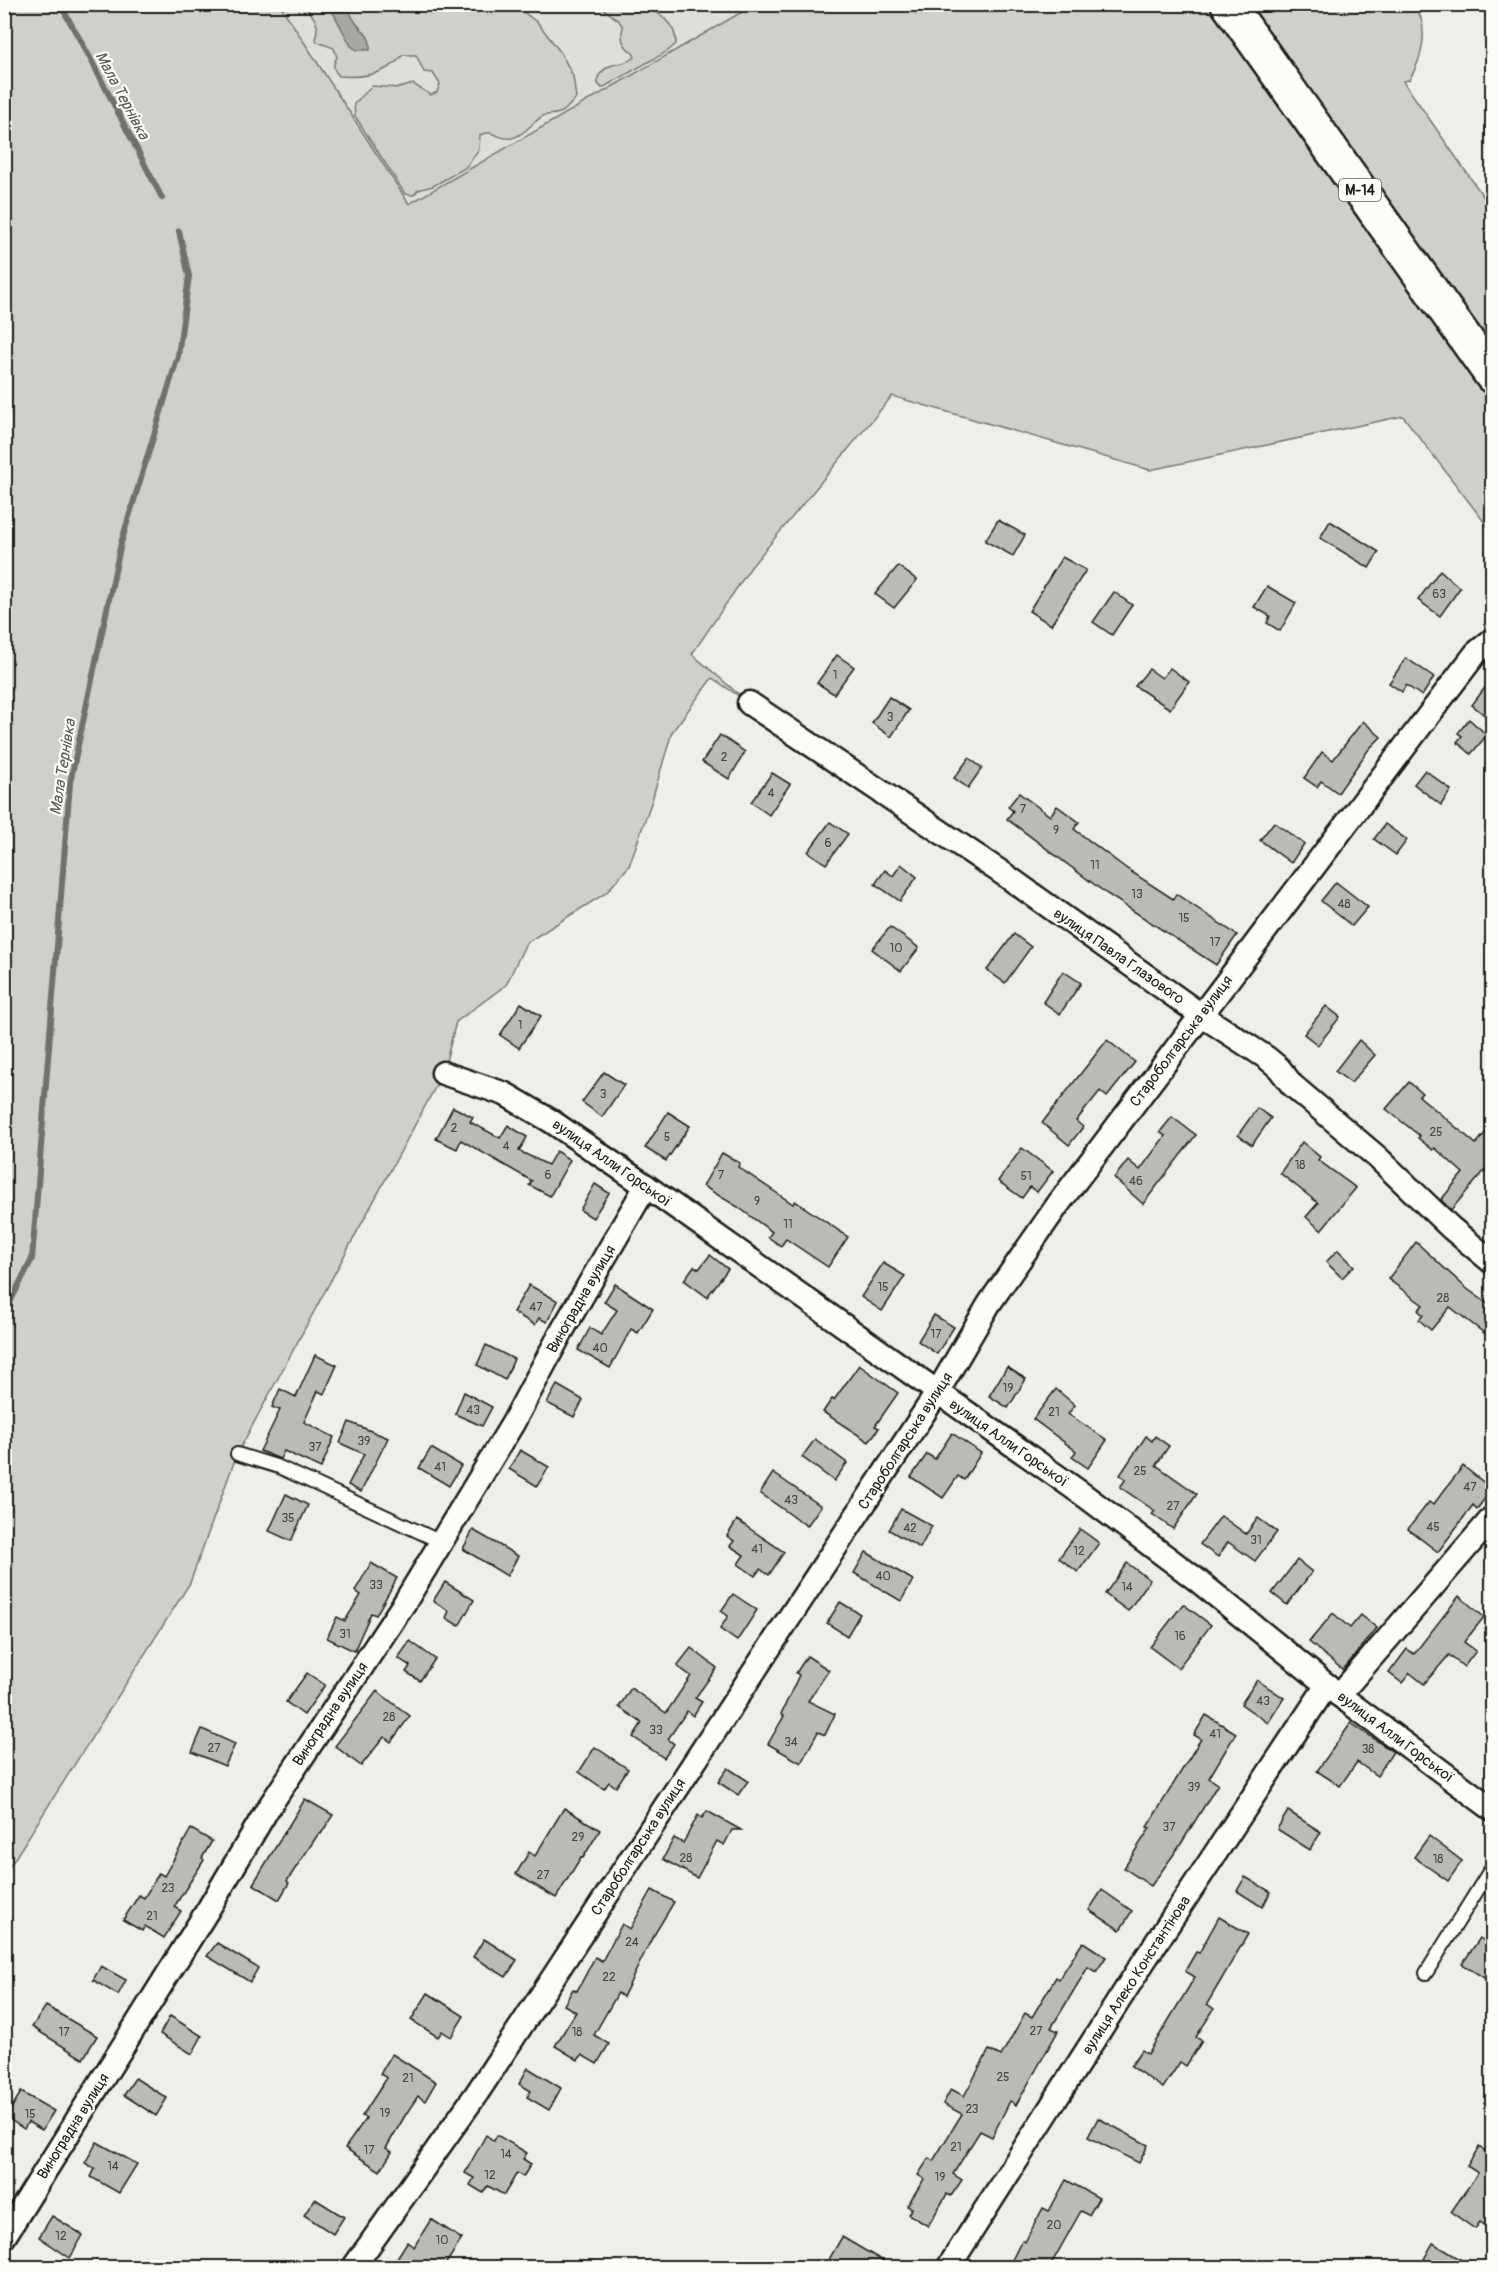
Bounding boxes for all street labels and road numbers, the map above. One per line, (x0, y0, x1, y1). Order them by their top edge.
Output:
road number: М-14 (1339, 179, 1381, 201)
street label: вулиця Павла Глазового (1050, 904, 1188, 1009)
street label: Староболгарська вулиця (1126, 972, 1237, 1111)
street label: вулиця Алли Горської (548, 1115, 675, 1212)
street label: Виноградна вулиця (543, 1242, 620, 1357)
street label: Староболгарська вулиця (854, 1369, 957, 1514)
street label: вулиця Алли Горської (945, 1395, 1072, 1492)
street label: Виноградна вулиця (289, 1659, 372, 1770)
street label: вулиця Алли Горської (1334, 1687, 1458, 1787)
street label: Староболгарська вулиця (587, 1775, 690, 1920)
street label: вулиця Алеко Константінова (1078, 1892, 1195, 2058)
street label: Виноградна вулиця (33, 2070, 114, 2183)

